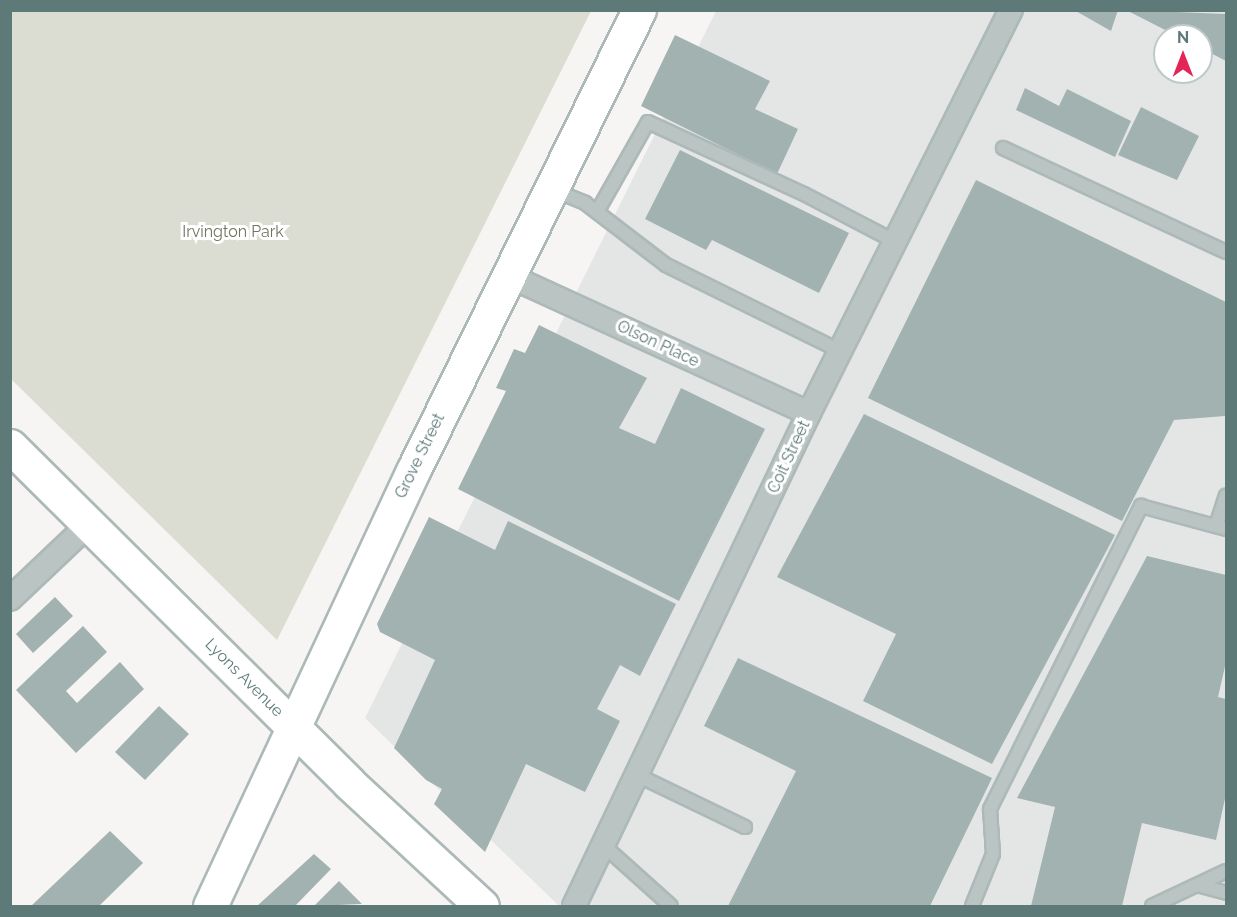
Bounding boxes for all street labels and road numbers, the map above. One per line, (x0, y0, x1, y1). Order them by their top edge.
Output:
street label: Olson Place (614, 317, 702, 371)
street label: Grove Street (391, 410, 449, 502)
street label: Coit Street (764, 418, 814, 496)
street label: Lyons Avenue (201, 635, 287, 721)

